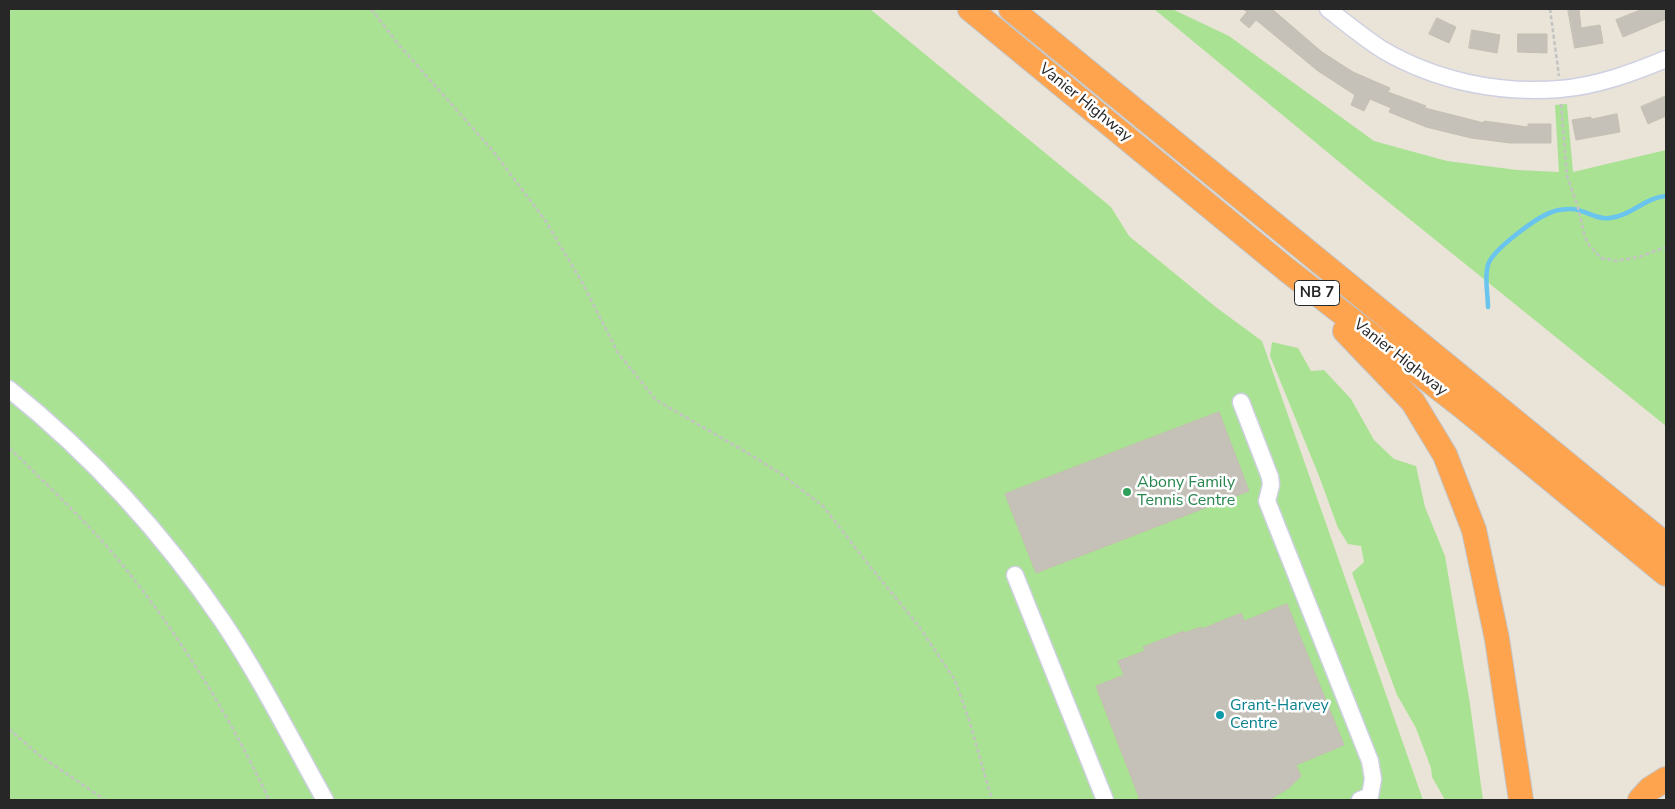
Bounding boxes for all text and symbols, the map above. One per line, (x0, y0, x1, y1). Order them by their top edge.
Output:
street label: Vanier Highway (1035, 60, 1135, 146)
road number: NB 7 (1294, 280, 1340, 306)
street label: Vanier Highway (1349, 315, 1451, 401)
place label: Abony Family Tennis Centre (1137, 473, 1235, 511)
marker: Abony Family Tennis Centre (1121, 486, 1133, 498)
place label: Grant-Harvey Centre (1230, 696, 1329, 734)
marker: Grant-Harvey Centre (1214, 709, 1226, 721)

